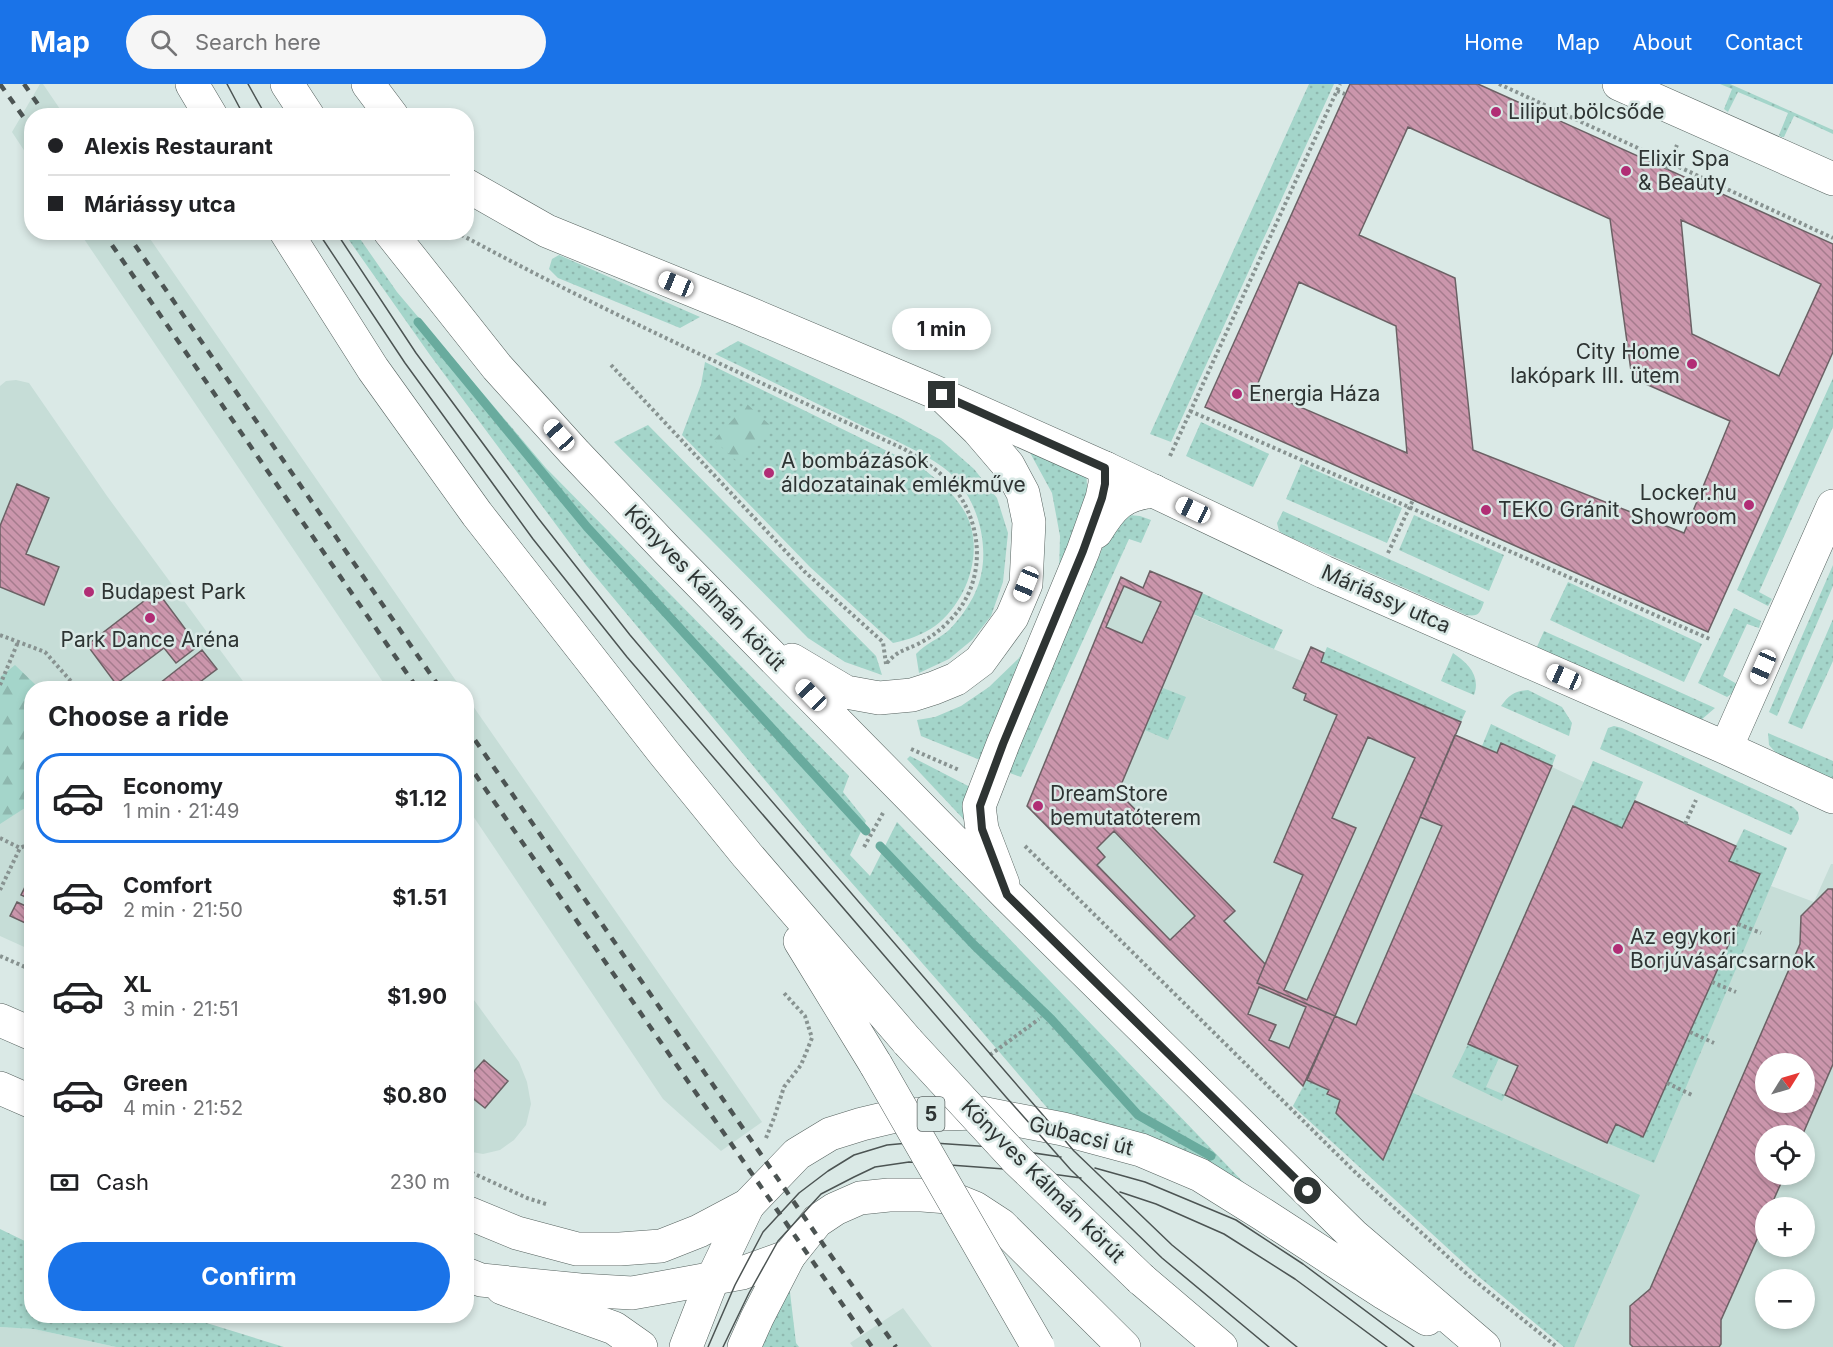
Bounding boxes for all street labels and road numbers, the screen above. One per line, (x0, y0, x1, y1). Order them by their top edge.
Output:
street label: Könyves Kálmán körút (620, 500, 791, 676)
street label: Máriássy utca (1318, 559, 1455, 638)
street label: Könyves Kálmán körút (956, 1094, 1130, 1268)
road number: 5 (918, 1097, 944, 1131)
street label: Gubacsi út (1027, 1111, 1136, 1161)

